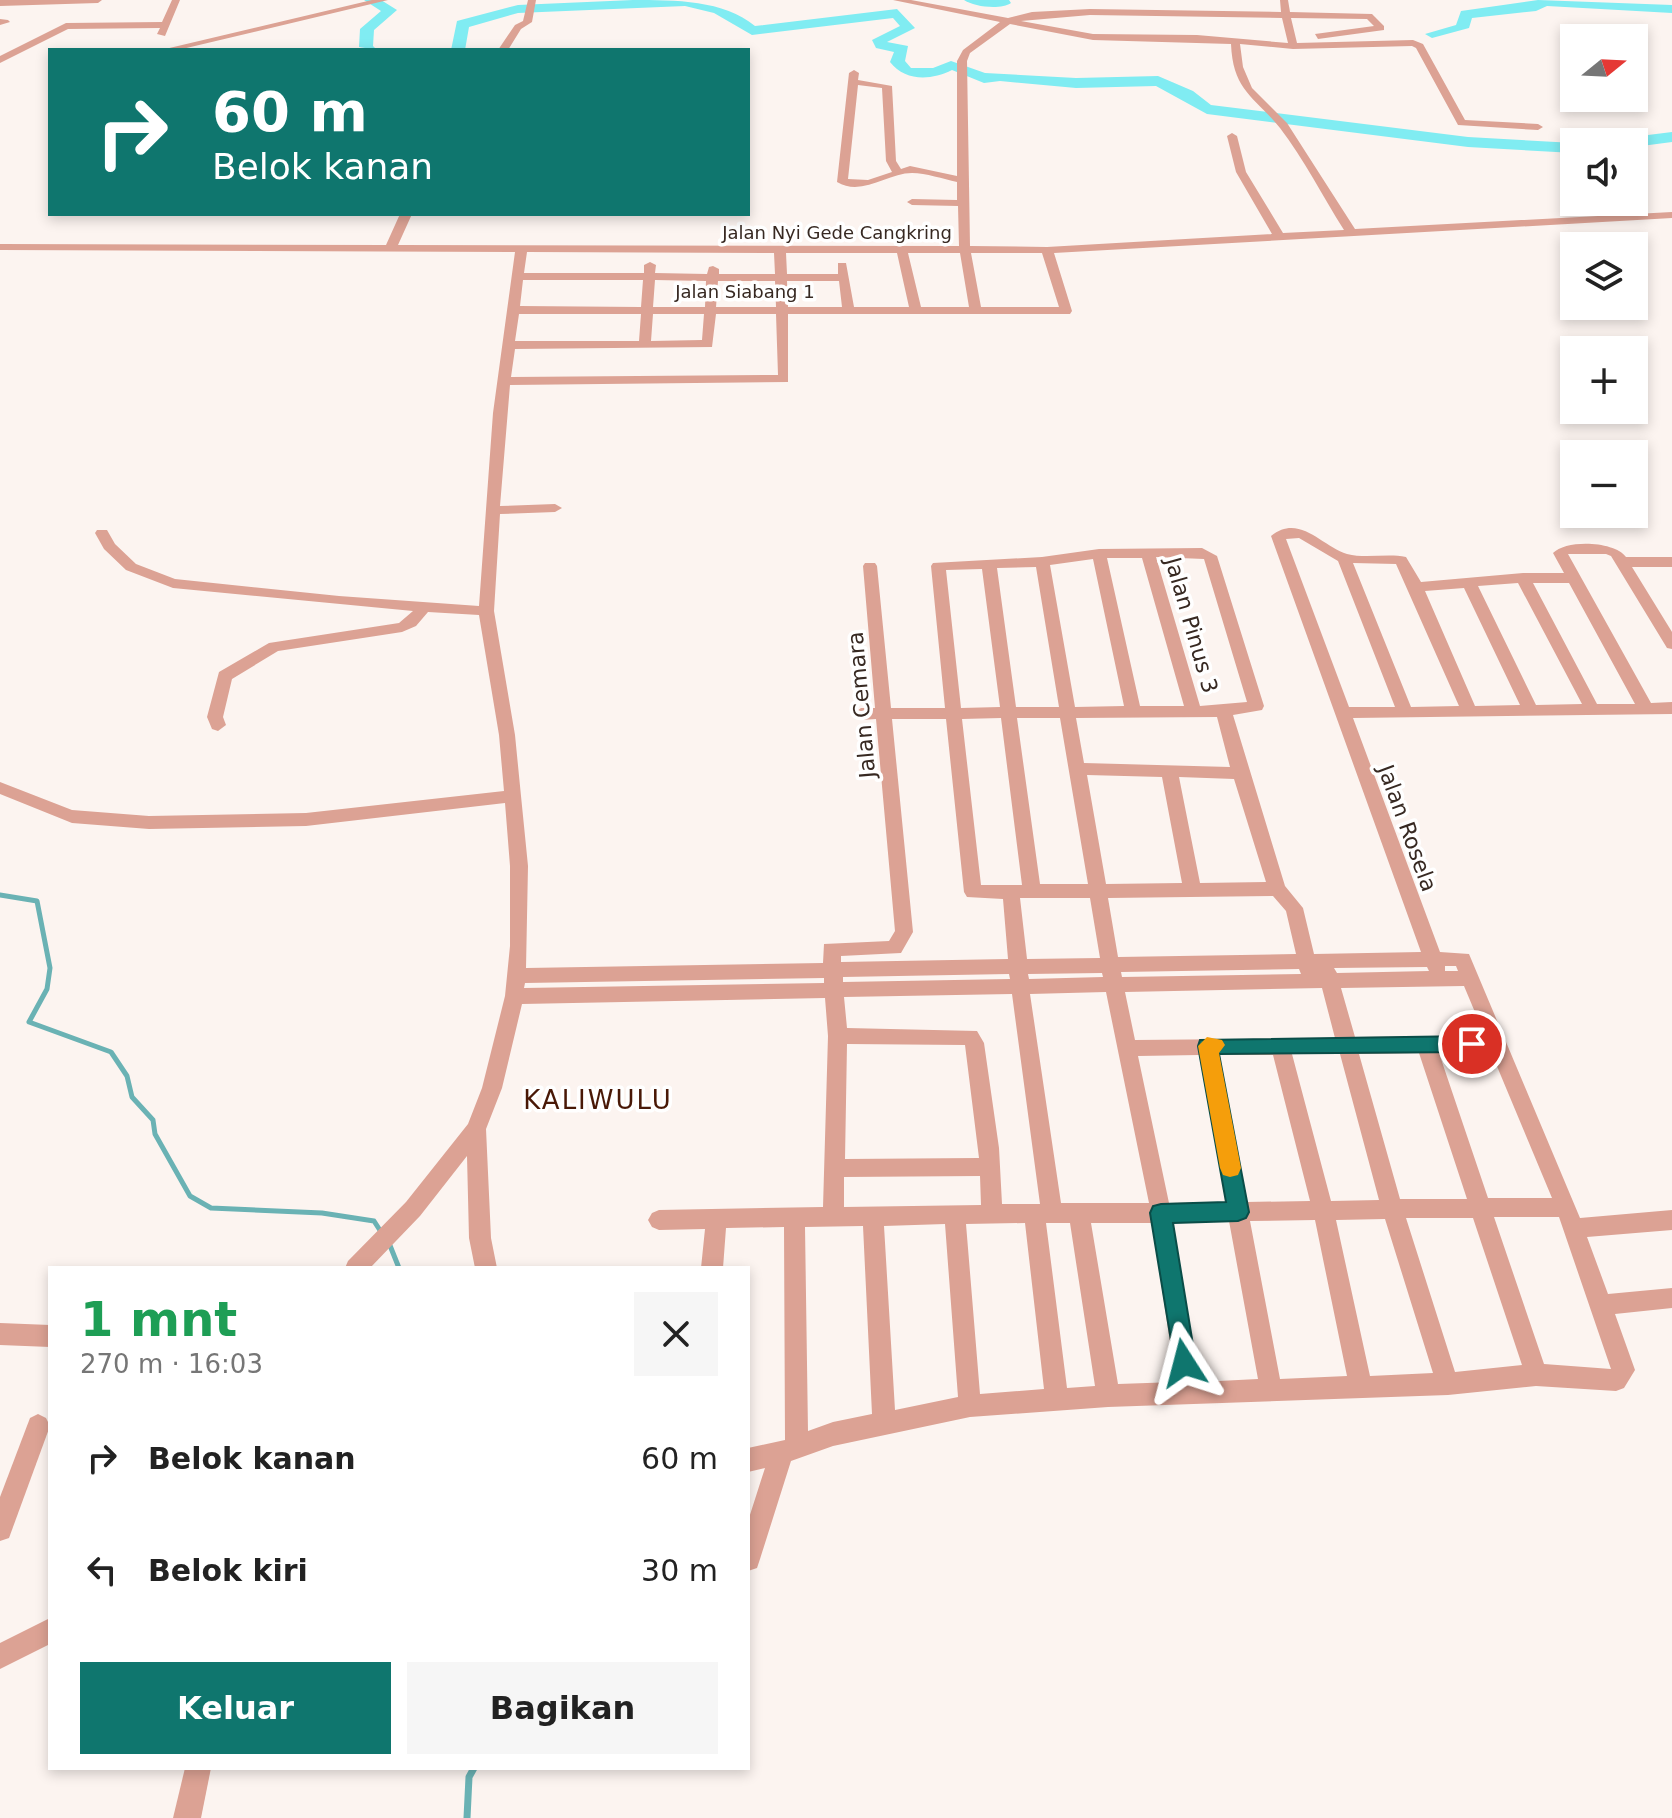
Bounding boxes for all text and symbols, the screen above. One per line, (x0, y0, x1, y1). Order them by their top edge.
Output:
north arrow (1560, 24, 1648, 112)
map controls (1560, 24, 1648, 528)
text: 60 m (212, 79, 368, 144)
icon: right (80, 80, 184, 184)
button: sound (1560, 128, 1648, 216)
text: Belok kanan (212, 146, 433, 187)
street label: Jalan Nyi Gede Cangkring (721, 222, 952, 243)
button: layers (1560, 232, 1648, 320)
street label: Jalan Siabang 1 (674, 281, 815, 302)
button: + (1560, 336, 1648, 424)
button: − (1560, 440, 1648, 528)
street label: Jalan Pinus 3 (1160, 553, 1223, 696)
street label: Jalan Cemara (843, 631, 881, 781)
street label: Jalan Rosela (1372, 760, 1442, 895)
pin (1438, 1010, 1506, 1078)
icon: arrive (1450, 1022, 1494, 1066)
district label: KALIWULU (523, 1085, 673, 1115)
text: 1 mnt (80, 1291, 237, 1347)
button: close (634, 1292, 718, 1376)
position arrow (1142, 1321, 1226, 1405)
text: 270 m · 16:03 (80, 1349, 263, 1379)
icon: right (80, 1436, 124, 1480)
text: Belok kanan (148, 1441, 356, 1476)
text: 60 m (641, 1441, 718, 1476)
icon: left (80, 1548, 124, 1592)
text: Belok kiri (148, 1553, 308, 1588)
text: 30 m (641, 1553, 718, 1588)
button: Keluar (80, 1662, 391, 1754)
button: Bagikan (407, 1662, 718, 1754)

